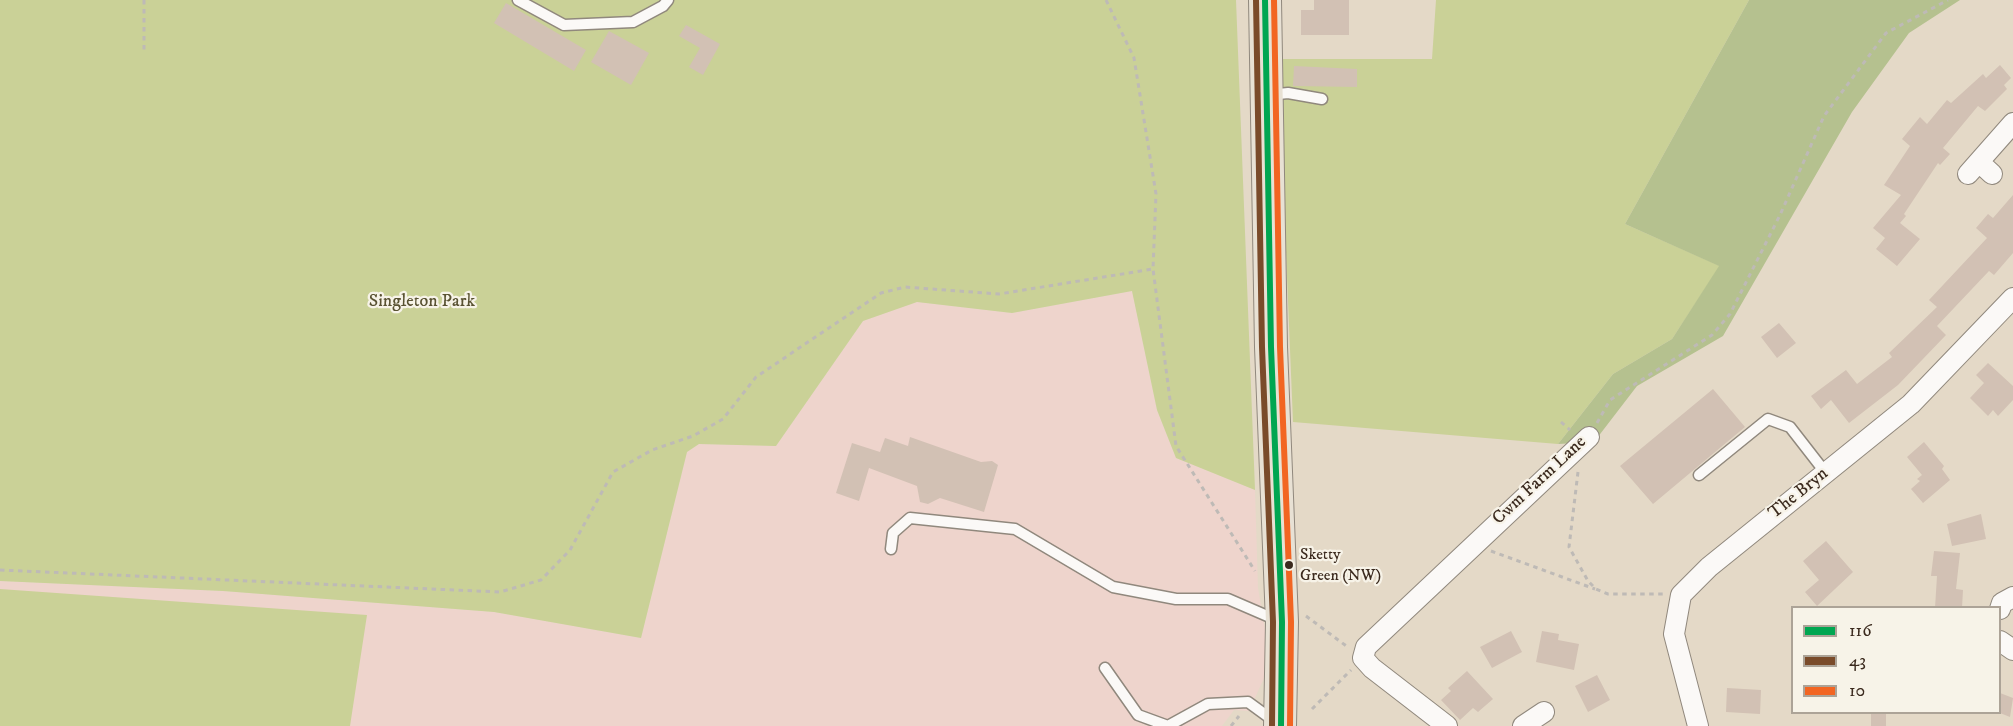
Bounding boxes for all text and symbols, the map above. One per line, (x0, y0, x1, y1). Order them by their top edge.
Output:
park label: Singleton Park (369, 291, 475, 313)
street label: Cwm Farm Lane (1489, 432, 1591, 530)
street label: The Bryn (1765, 463, 1833, 525)
place label: Sketty Green (NW) (1300, 546, 1381, 584)
marker: Sketty Green (NW) (1283, 559, 1295, 571)
legend (1791, 606, 2001, 714)
text: 116 (1849, 620, 1872, 642)
text: 43 (1849, 650, 1866, 672)
text: 10 (1849, 680, 1865, 702)

